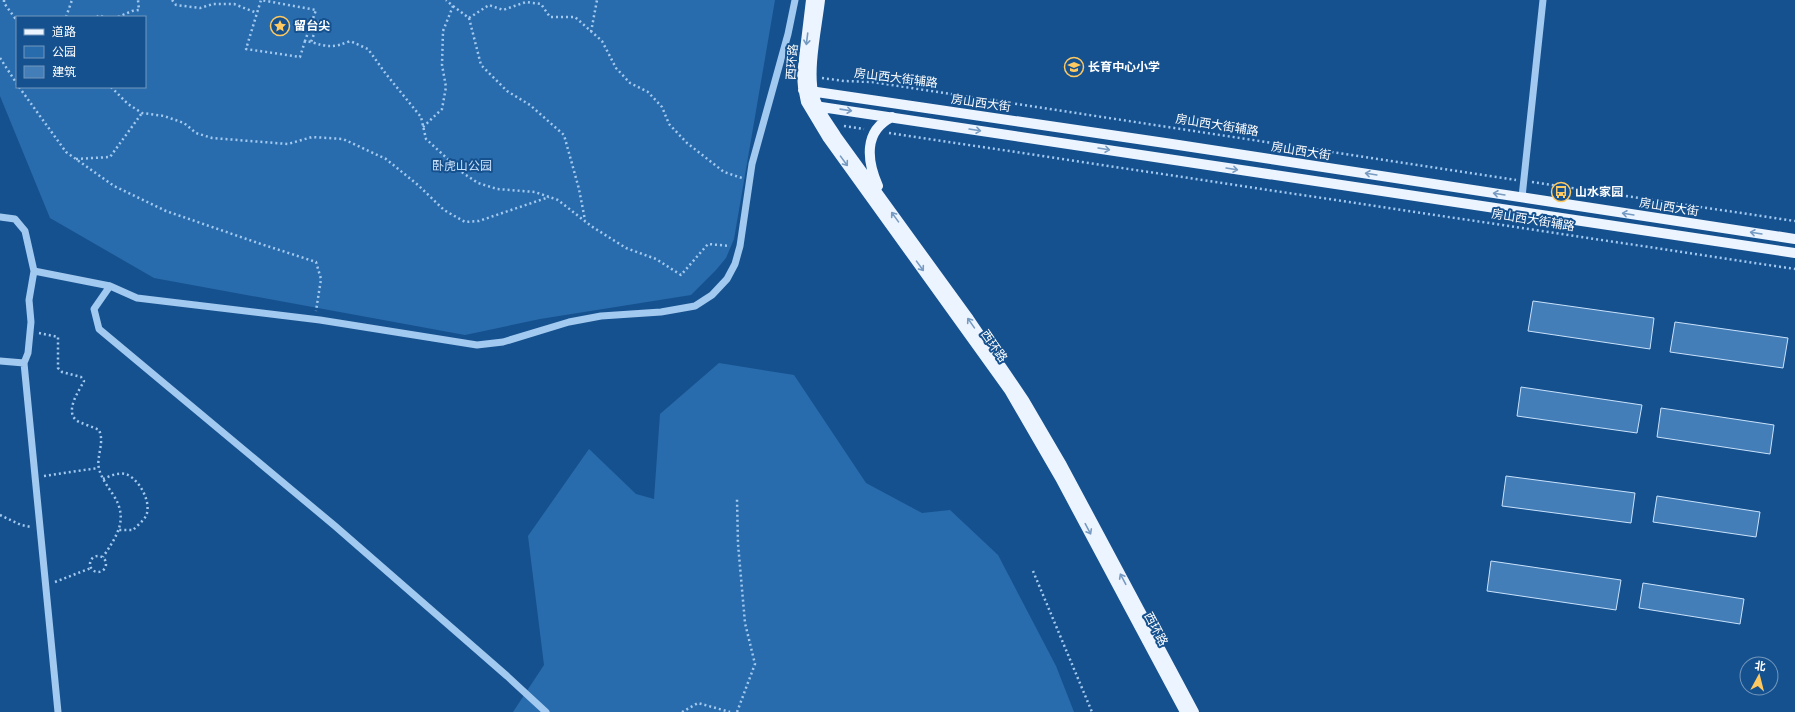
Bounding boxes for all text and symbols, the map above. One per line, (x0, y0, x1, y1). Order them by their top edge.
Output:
place icon: 留台尖 (269, 15, 291, 37)
legend (16, 16, 146, 88)
place label: 留台尖 (294, 18, 330, 34)
text: 道路 (52, 24, 76, 40)
one-way arrow (803, 32, 810, 45)
street label: 西环路 (783, 43, 801, 81)
text: 公园 (52, 44, 76, 60)
school or university icon: 长育中心小学 (1063, 56, 1085, 78)
place label: 长育中心小学 (1088, 59, 1160, 75)
text: 建筑 (52, 64, 76, 80)
street label: 房山西大街辅路 (853, 65, 939, 91)
street label: 房山西大街 (950, 91, 1012, 115)
one-way arrow (840, 106, 853, 114)
street label: 房山西大街辅路 (1174, 111, 1260, 139)
one-way arrow (968, 126, 981, 134)
street label: 房山西大街 (1270, 138, 1332, 164)
one-way arrow (1097, 145, 1110, 153)
one-way arrow (840, 155, 848, 166)
park label: 卧虎山公园 (432, 158, 492, 174)
one-way arrow (1225, 165, 1238, 173)
one-way arrow (1365, 170, 1378, 178)
bus stop icon: 山水家园 (1550, 181, 1572, 203)
place label: 山水家园 (1575, 184, 1623, 200)
one-way arrow (1493, 190, 1506, 198)
street label: 房山西大街 (1638, 194, 1700, 220)
street label: 房山西大街辅路 (1490, 206, 1576, 234)
one-way arrow (1622, 210, 1635, 218)
one-way arrow (891, 212, 899, 223)
one-way arrow (1750, 229, 1763, 237)
one-way arrow (916, 261, 925, 272)
one-way arrow (967, 317, 975, 328)
street label: 西环路 (977, 327, 1011, 365)
one-way arrow (1084, 523, 1092, 535)
one-way arrow (1119, 573, 1126, 585)
street label: 西环路 (1140, 609, 1172, 649)
north arrow (1739, 656, 1779, 696)
text: 北 (1754, 658, 1767, 674)

